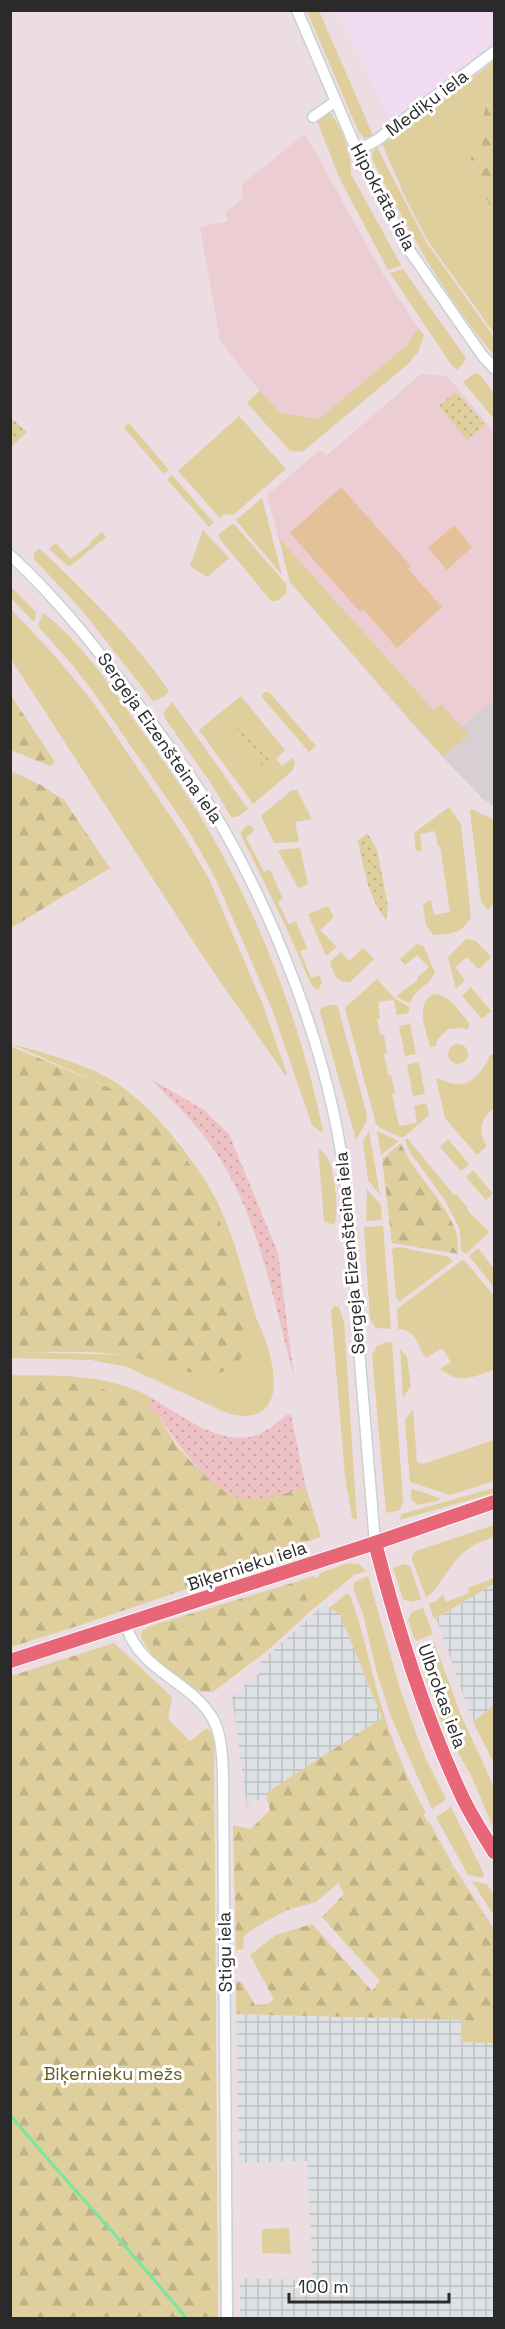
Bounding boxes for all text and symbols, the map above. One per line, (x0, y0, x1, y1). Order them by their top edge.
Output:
street label: Mediķu iela (381, 64, 473, 141)
street label: Hipokrāta iela (346, 139, 421, 254)
street label: Sergeja Eizenšteina iela (93, 648, 228, 828)
street label: Sergeja Eizenšteina iela (329, 1151, 370, 1355)
street label: Biķernieku iela (184, 1535, 309, 1596)
street label: Ulbrokas iela (413, 1641, 472, 1751)
street label: Stigu iela (212, 1911, 237, 1993)
park label: Biķernieku mežs (43, 2062, 183, 2085)
scale bar (289, 2266, 450, 2304)
text: 100 m (298, 2275, 349, 2298)

